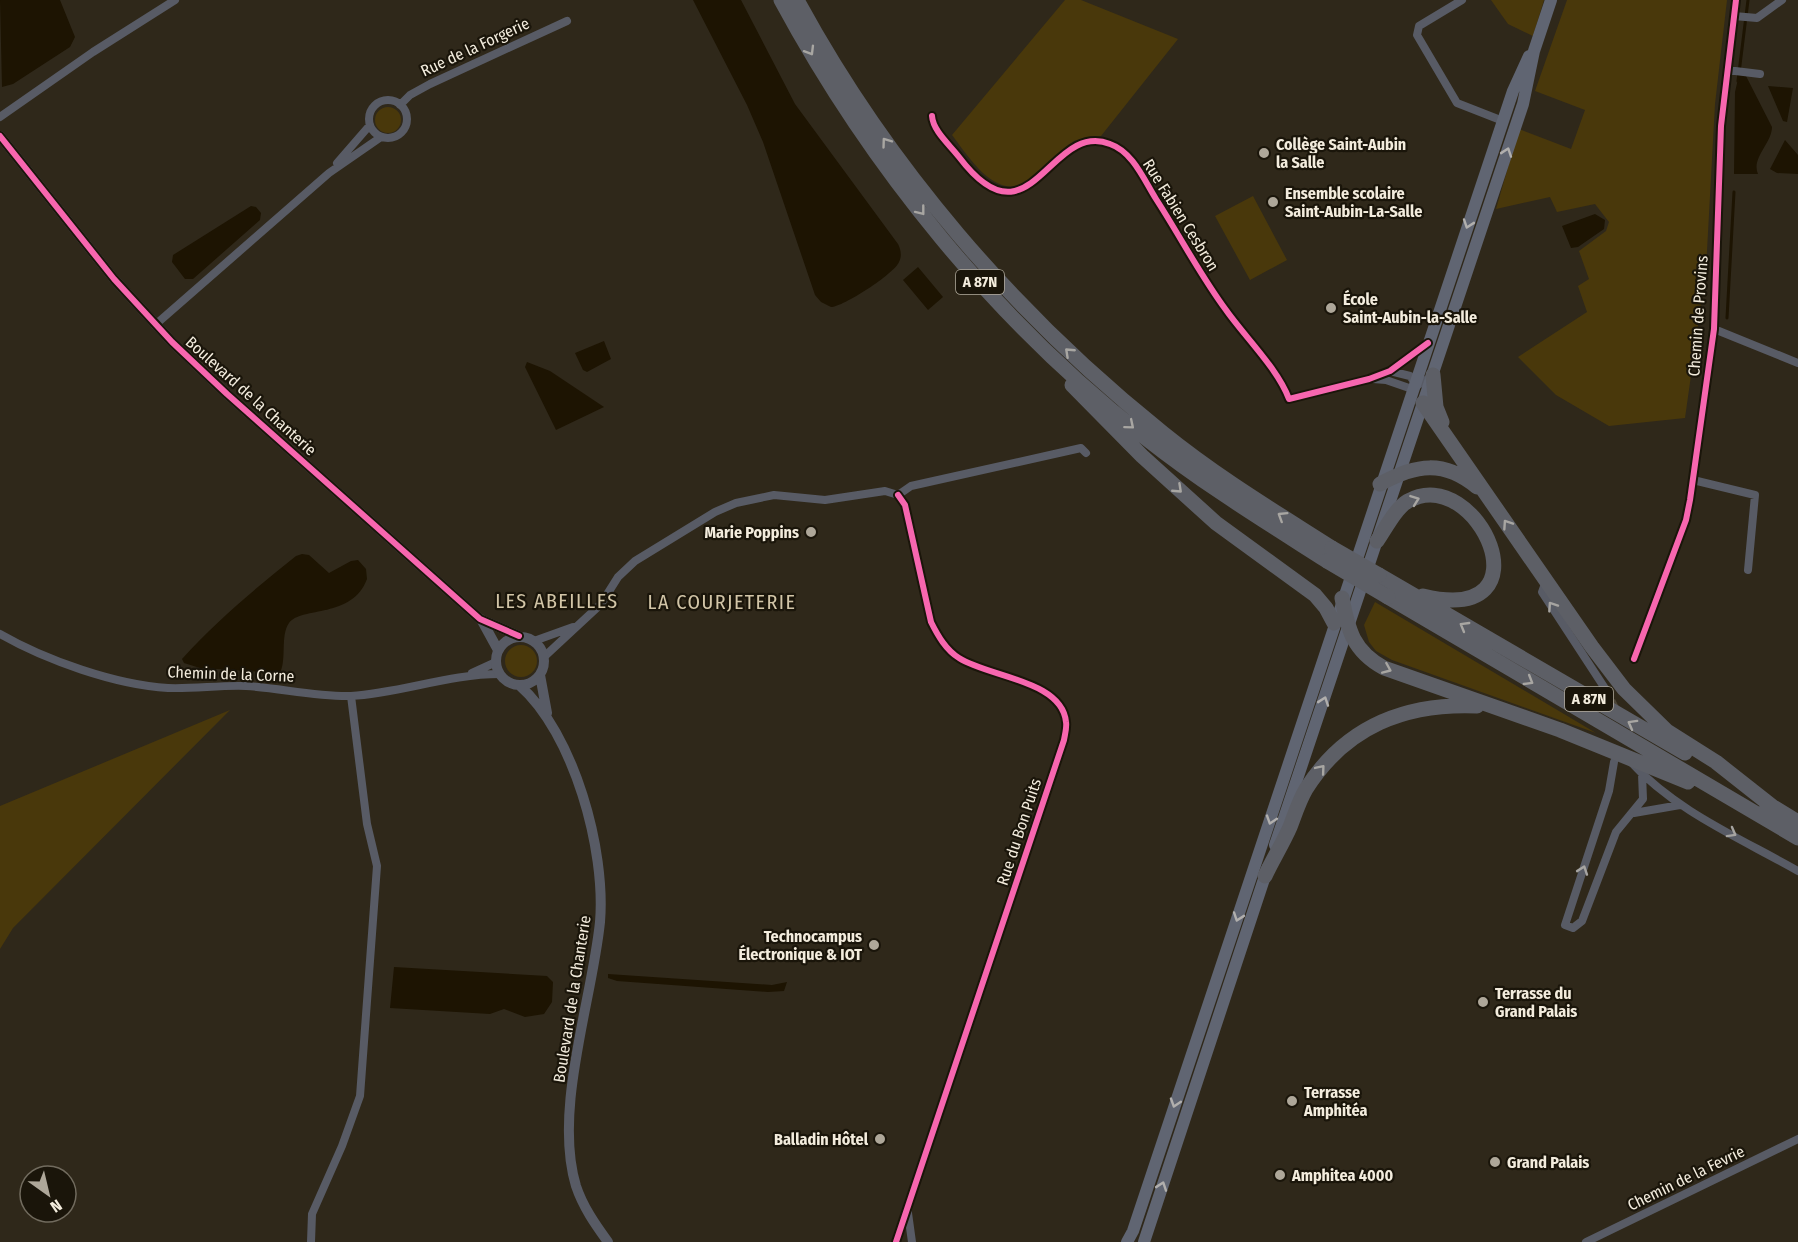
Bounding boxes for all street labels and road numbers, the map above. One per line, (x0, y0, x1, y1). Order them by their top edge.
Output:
street label: Rue de la Forgerie (418, 13, 532, 80)
street label: Rue Fabien Cesbron (1139, 156, 1223, 274)
street label: Chemin de Provins (1684, 255, 1712, 377)
road number: A 87N (956, 270, 1004, 294)
street label: Boulevard de la Chanterie (182, 332, 320, 460)
street label: Chemin de la Corne (167, 662, 295, 686)
road number: A 87N (1565, 687, 1613, 711)
street label: Rue du Bon Puits (993, 776, 1045, 888)
street label: Boulevard de la Chanterie (549, 914, 595, 1084)
street label: Chemin de la Fevrie (1624, 1141, 1748, 1215)

